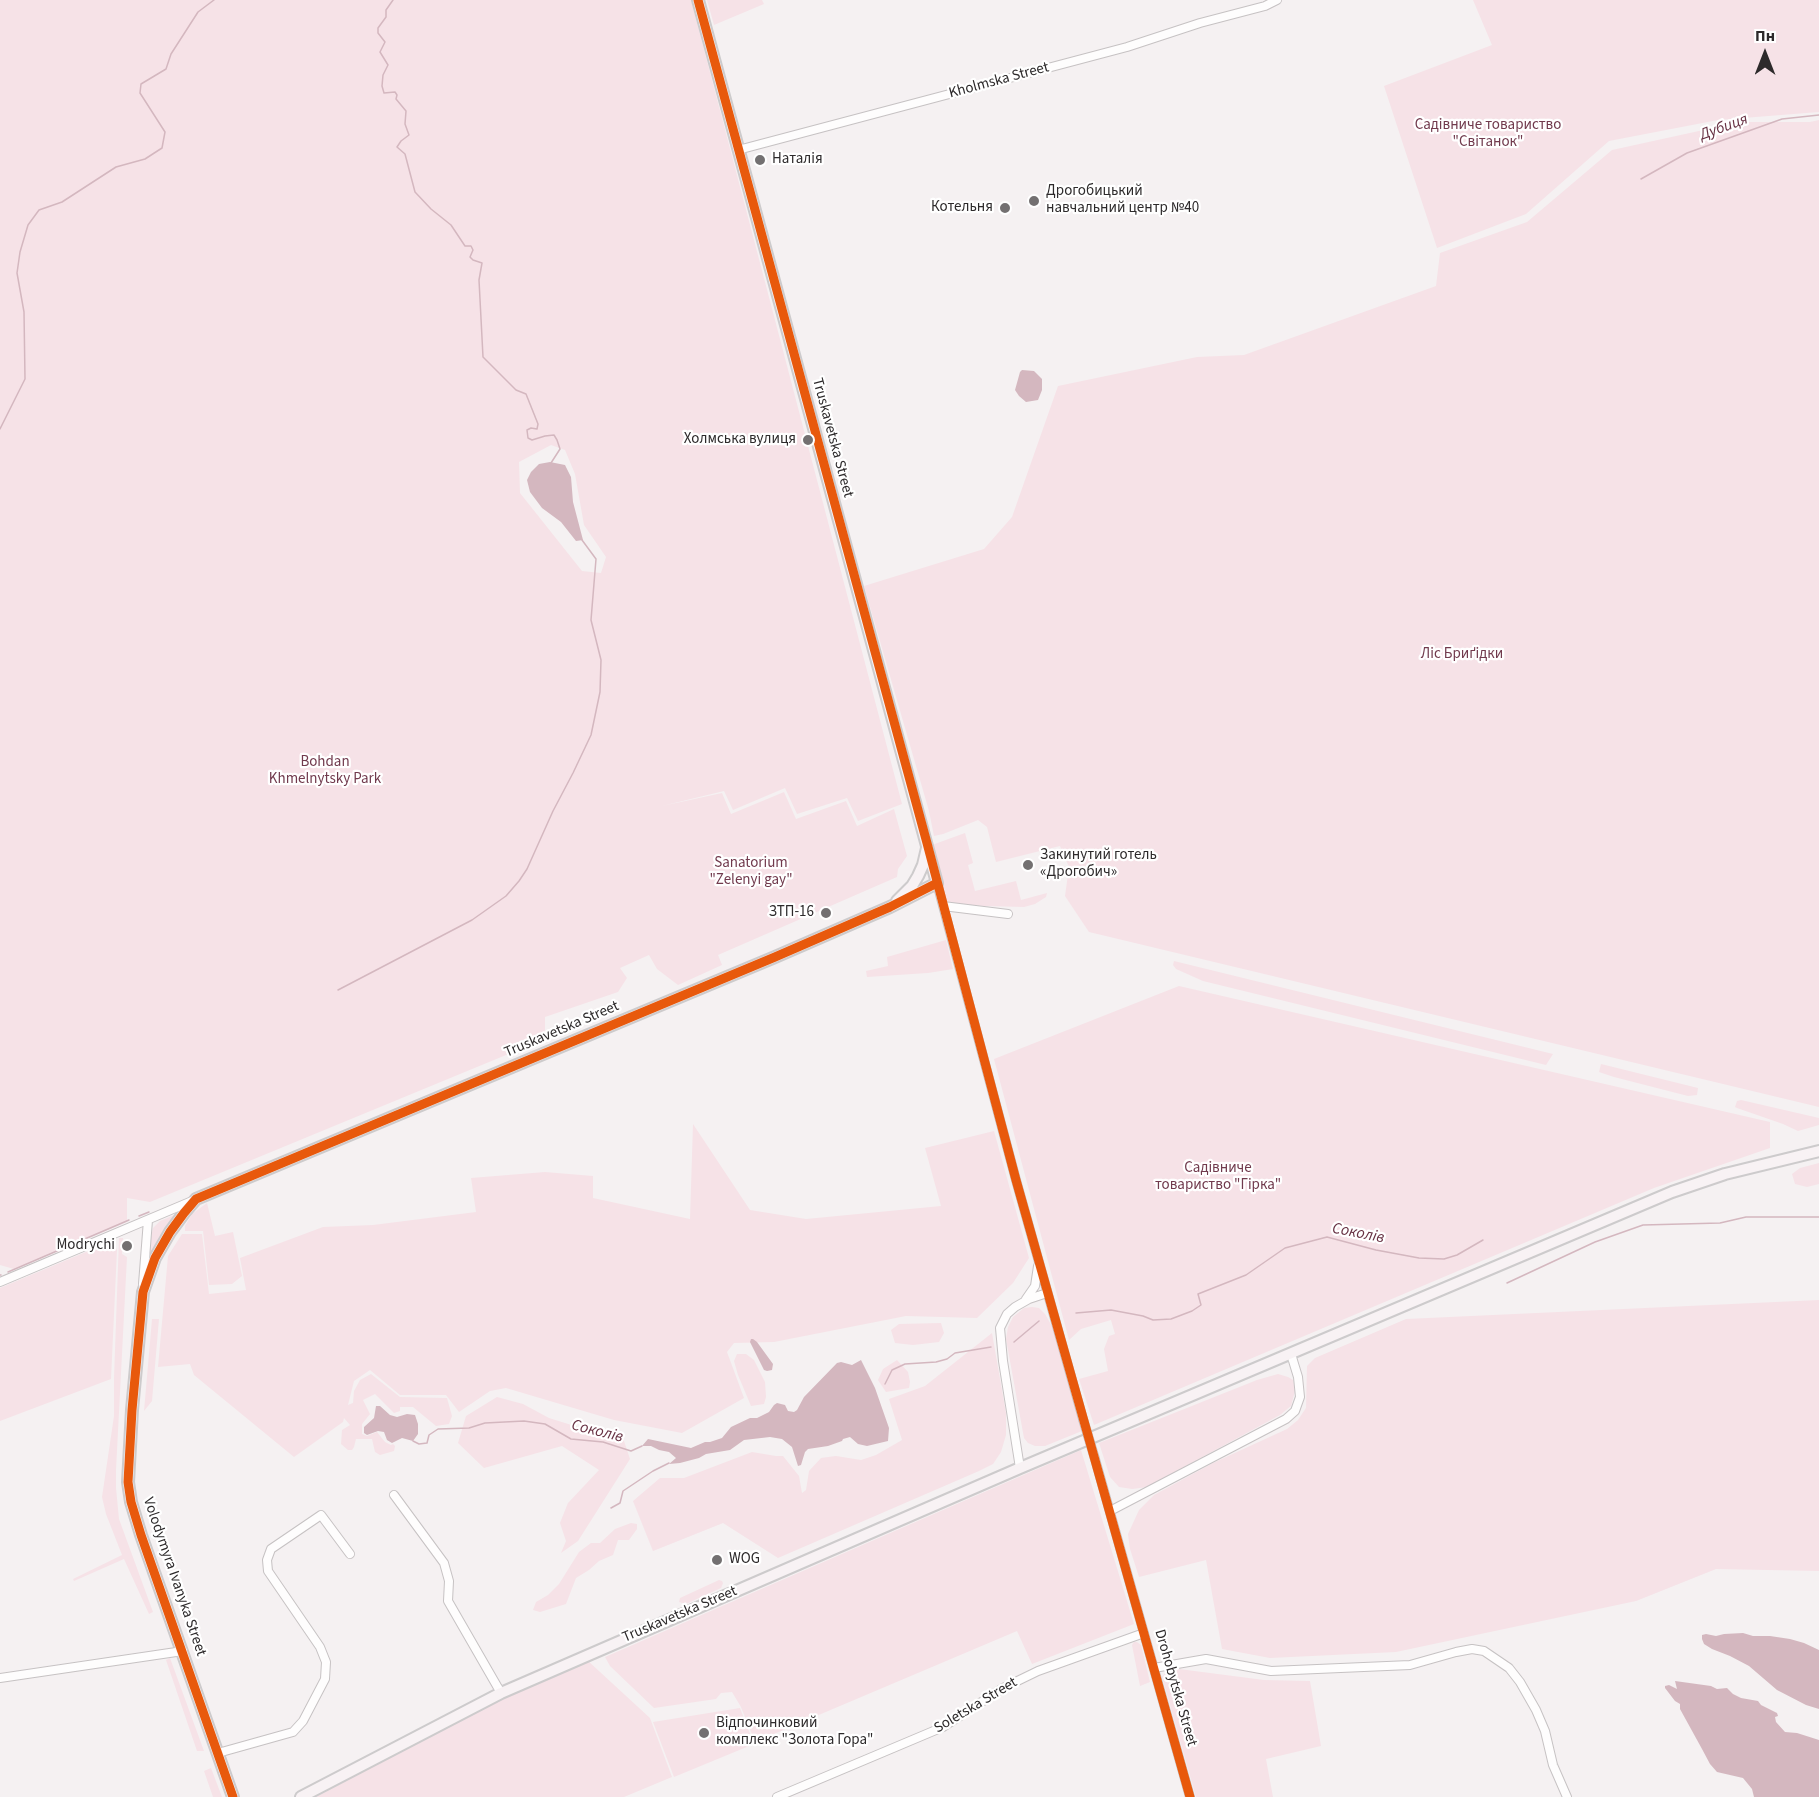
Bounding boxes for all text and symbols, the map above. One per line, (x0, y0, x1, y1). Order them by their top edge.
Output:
north arrow (1735, 24, 1795, 84)
text: Пн (1755, 25, 1775, 47)
street label: Kholmska Street (947, 59, 1051, 103)
water label: Дубиця (1697, 110, 1751, 146)
park label: Садівниче товариство "Світанок" (1415, 117, 1561, 152)
place label: Наталія (772, 151, 823, 169)
marker: Наталія (753, 153, 767, 167)
place label: Дрогобицький навчальний центр №40 (1046, 183, 1199, 218)
marker: Дрогобицький навчальний центр №40 (1027, 194, 1041, 208)
place label: Котельня (931, 199, 993, 217)
marker: Котельня (998, 201, 1012, 215)
street label: Truskavetska Street (807, 376, 857, 500)
place label: Холмська вулиця (684, 431, 796, 449)
marker: Холмська вулиця (801, 433, 815, 447)
park label: Ліс Бриґідки (1421, 646, 1503, 664)
park label: Bohdan Khmelnytsky Park (269, 754, 381, 789)
place label: Закинутий готель «Дрогобич» (1040, 847, 1157, 882)
park label: Sanatorium "Zelenyi gay" (709, 855, 793, 890)
marker: Закинутий готель «Дрогобич» (1021, 858, 1035, 872)
place label: ЗТП-16 (769, 904, 814, 922)
marker: ЗТП-16 (819, 906, 833, 920)
street label: Truskavetska Street (502, 998, 622, 1062)
park label: Садівниче товариство "Гірка" (1155, 1160, 1281, 1195)
water label: Соколів (1330, 1220, 1386, 1248)
place label: Modrychi (56, 1237, 115, 1255)
marker: Modrychi (120, 1239, 134, 1253)
water label: Соколів (569, 1416, 625, 1448)
street label: Volodymyra Ivanyka Street (138, 1495, 210, 1659)
place label: WOG (729, 1551, 760, 1569)
marker: WOG (710, 1553, 724, 1567)
street label: Truskavetska Street (620, 1583, 740, 1647)
street label: Drohobytska Street (1150, 1628, 1200, 1748)
street label: Soletska Street (931, 1674, 1021, 1738)
place label: Відпочинковий комплекс "Золота Гора" (716, 1715, 873, 1750)
marker: Відпочинковий комплекс "Золота Гора" (697, 1726, 711, 1740)

